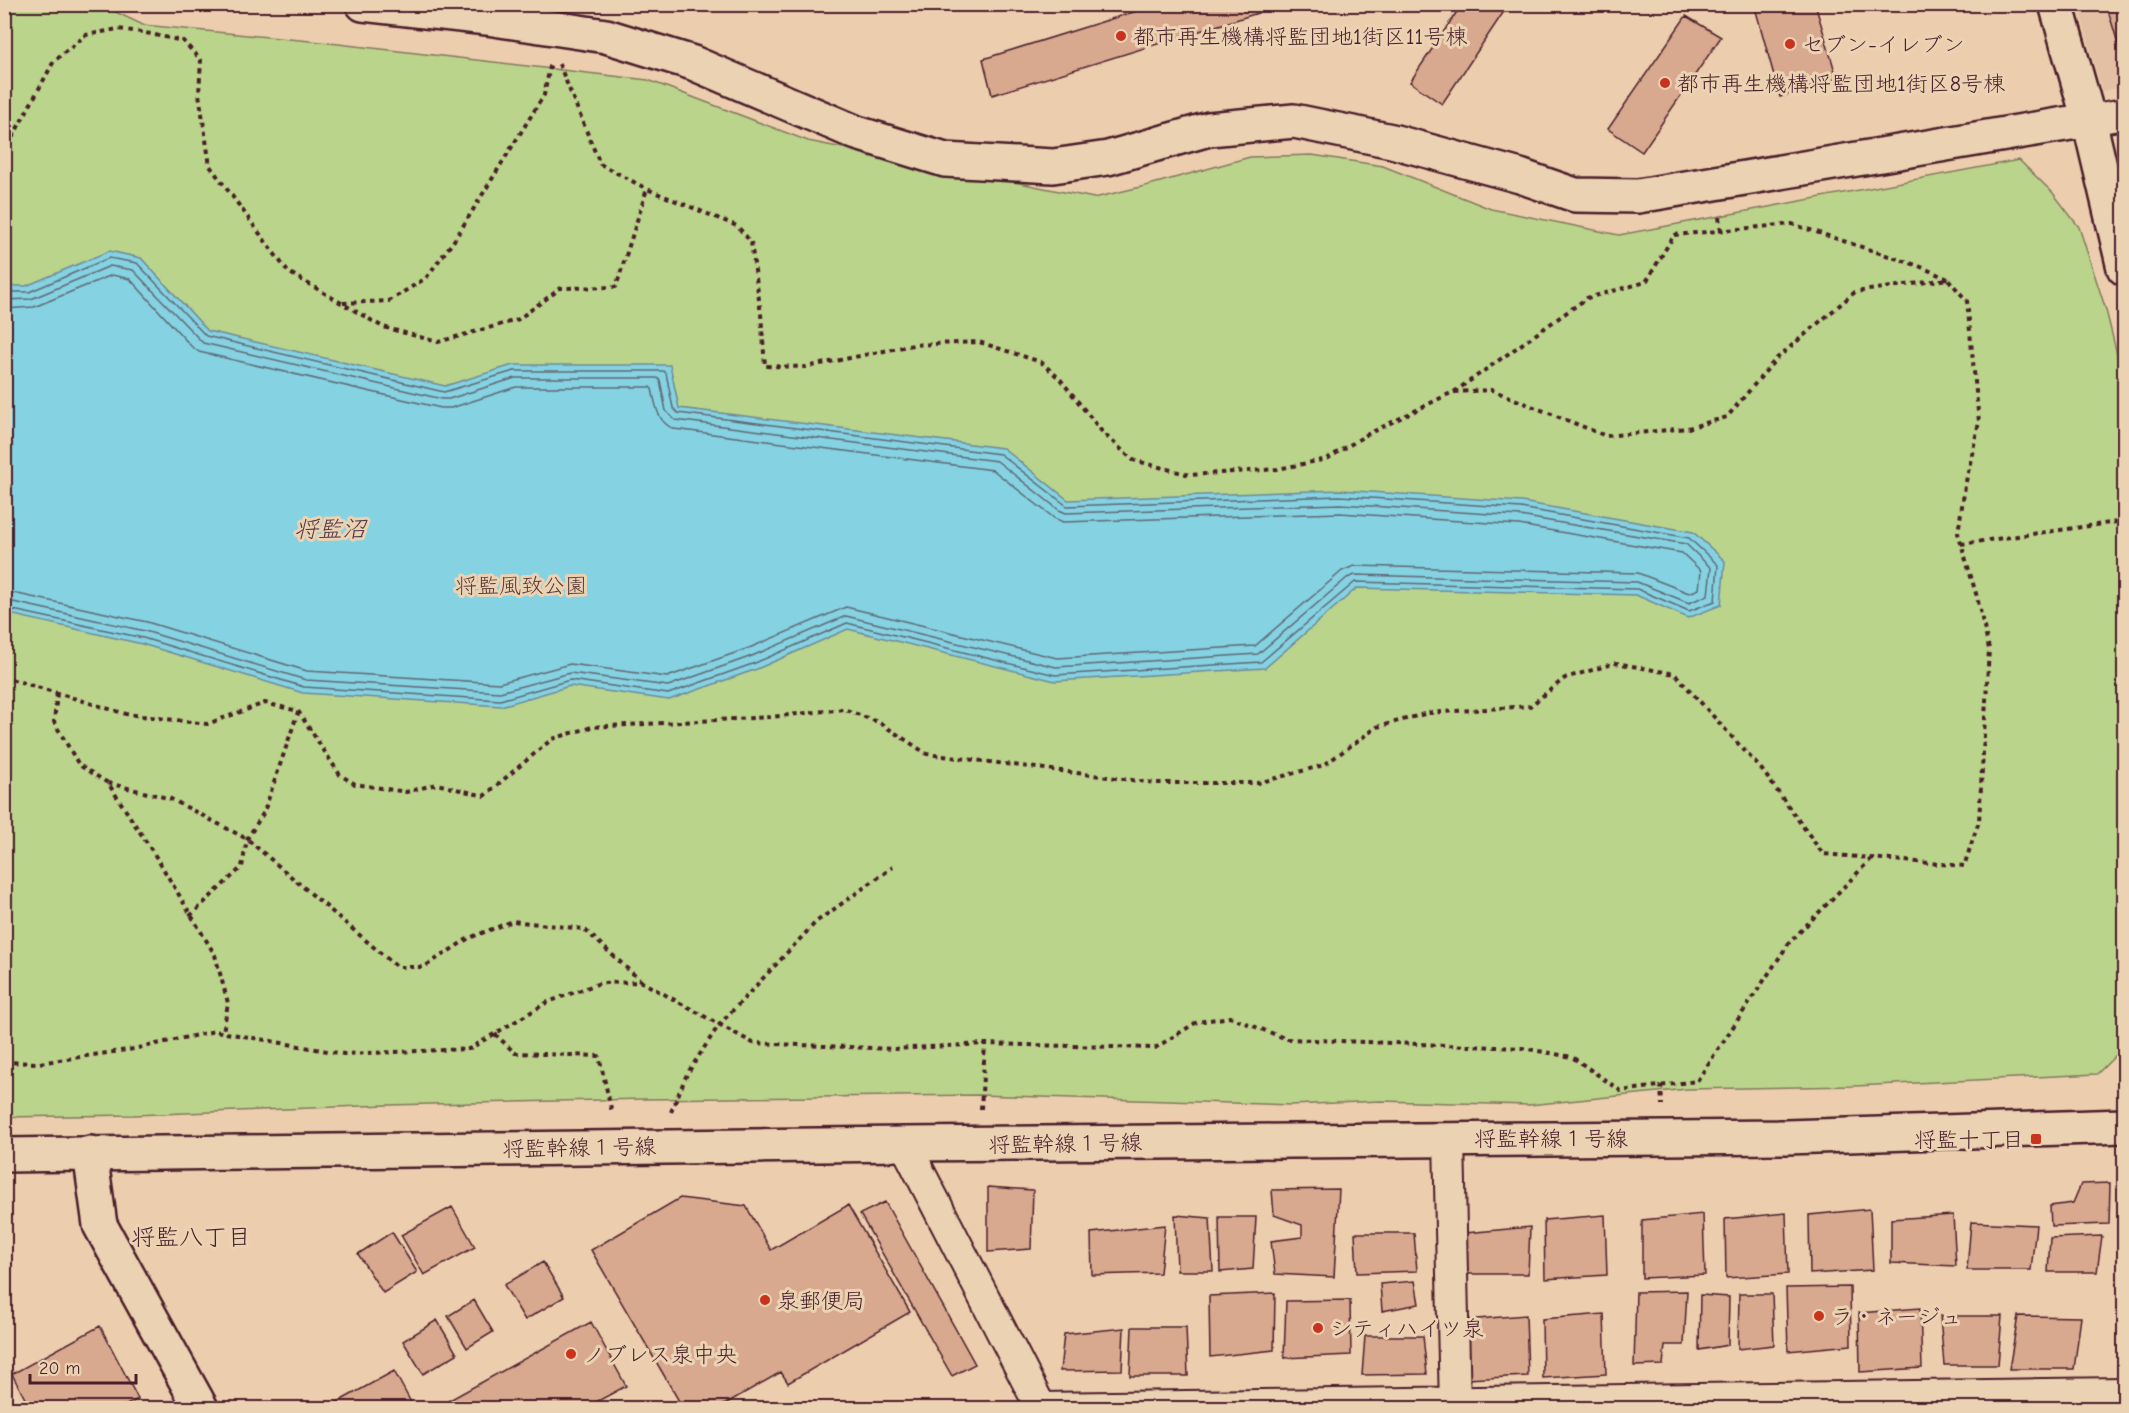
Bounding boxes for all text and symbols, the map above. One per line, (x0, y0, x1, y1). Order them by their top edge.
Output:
place label: 都市再生機構将監団地1街区11号棟 (1133, 24, 1467, 50)
marker: 都市再生機構将監団地1街区11号棟 (1114, 29, 1128, 43)
place label: セブン-イレブン (1802, 32, 1965, 58)
marker: セブン-イレブン (1783, 37, 1797, 51)
place label: 都市再生機構将監団地1街区8号棟 (1677, 71, 2005, 97)
marker: 都市再生機構将監団地1街区8号棟 (1658, 76, 1672, 90)
water label: 将監沼 (294, 515, 368, 543)
park label: 将監風致公園 (455, 573, 587, 599)
street label: 将監幹線１号線 (1474, 1126, 1628, 1152)
place label: 将監十丁目 (1914, 1127, 2024, 1153)
street label: 将監幹線１号線 (988, 1130, 1142, 1158)
marker: 将監十丁目 (2029, 1132, 2043, 1146)
street label: 将監幹線１号線 (502, 1134, 656, 1162)
district label: 将監八丁目 (131, 1223, 251, 1251)
place label: 泉郵便局 (777, 1288, 865, 1314)
marker: 泉郵便局 (758, 1293, 772, 1307)
place label: ラ・ネージュ (1831, 1304, 1962, 1330)
marker: ラ・ネージュ (1812, 1309, 1826, 1323)
place label: シティハイツ泉 (1330, 1316, 1484, 1342)
marker: シティハイツ泉 (1311, 1321, 1325, 1335)
place label: ノブレス泉中央 (583, 1342, 737, 1368)
scale bar (30, 1347, 136, 1385)
marker: ノブレス泉中央 (564, 1347, 578, 1361)
text: 20 m (39, 1358, 80, 1379)

